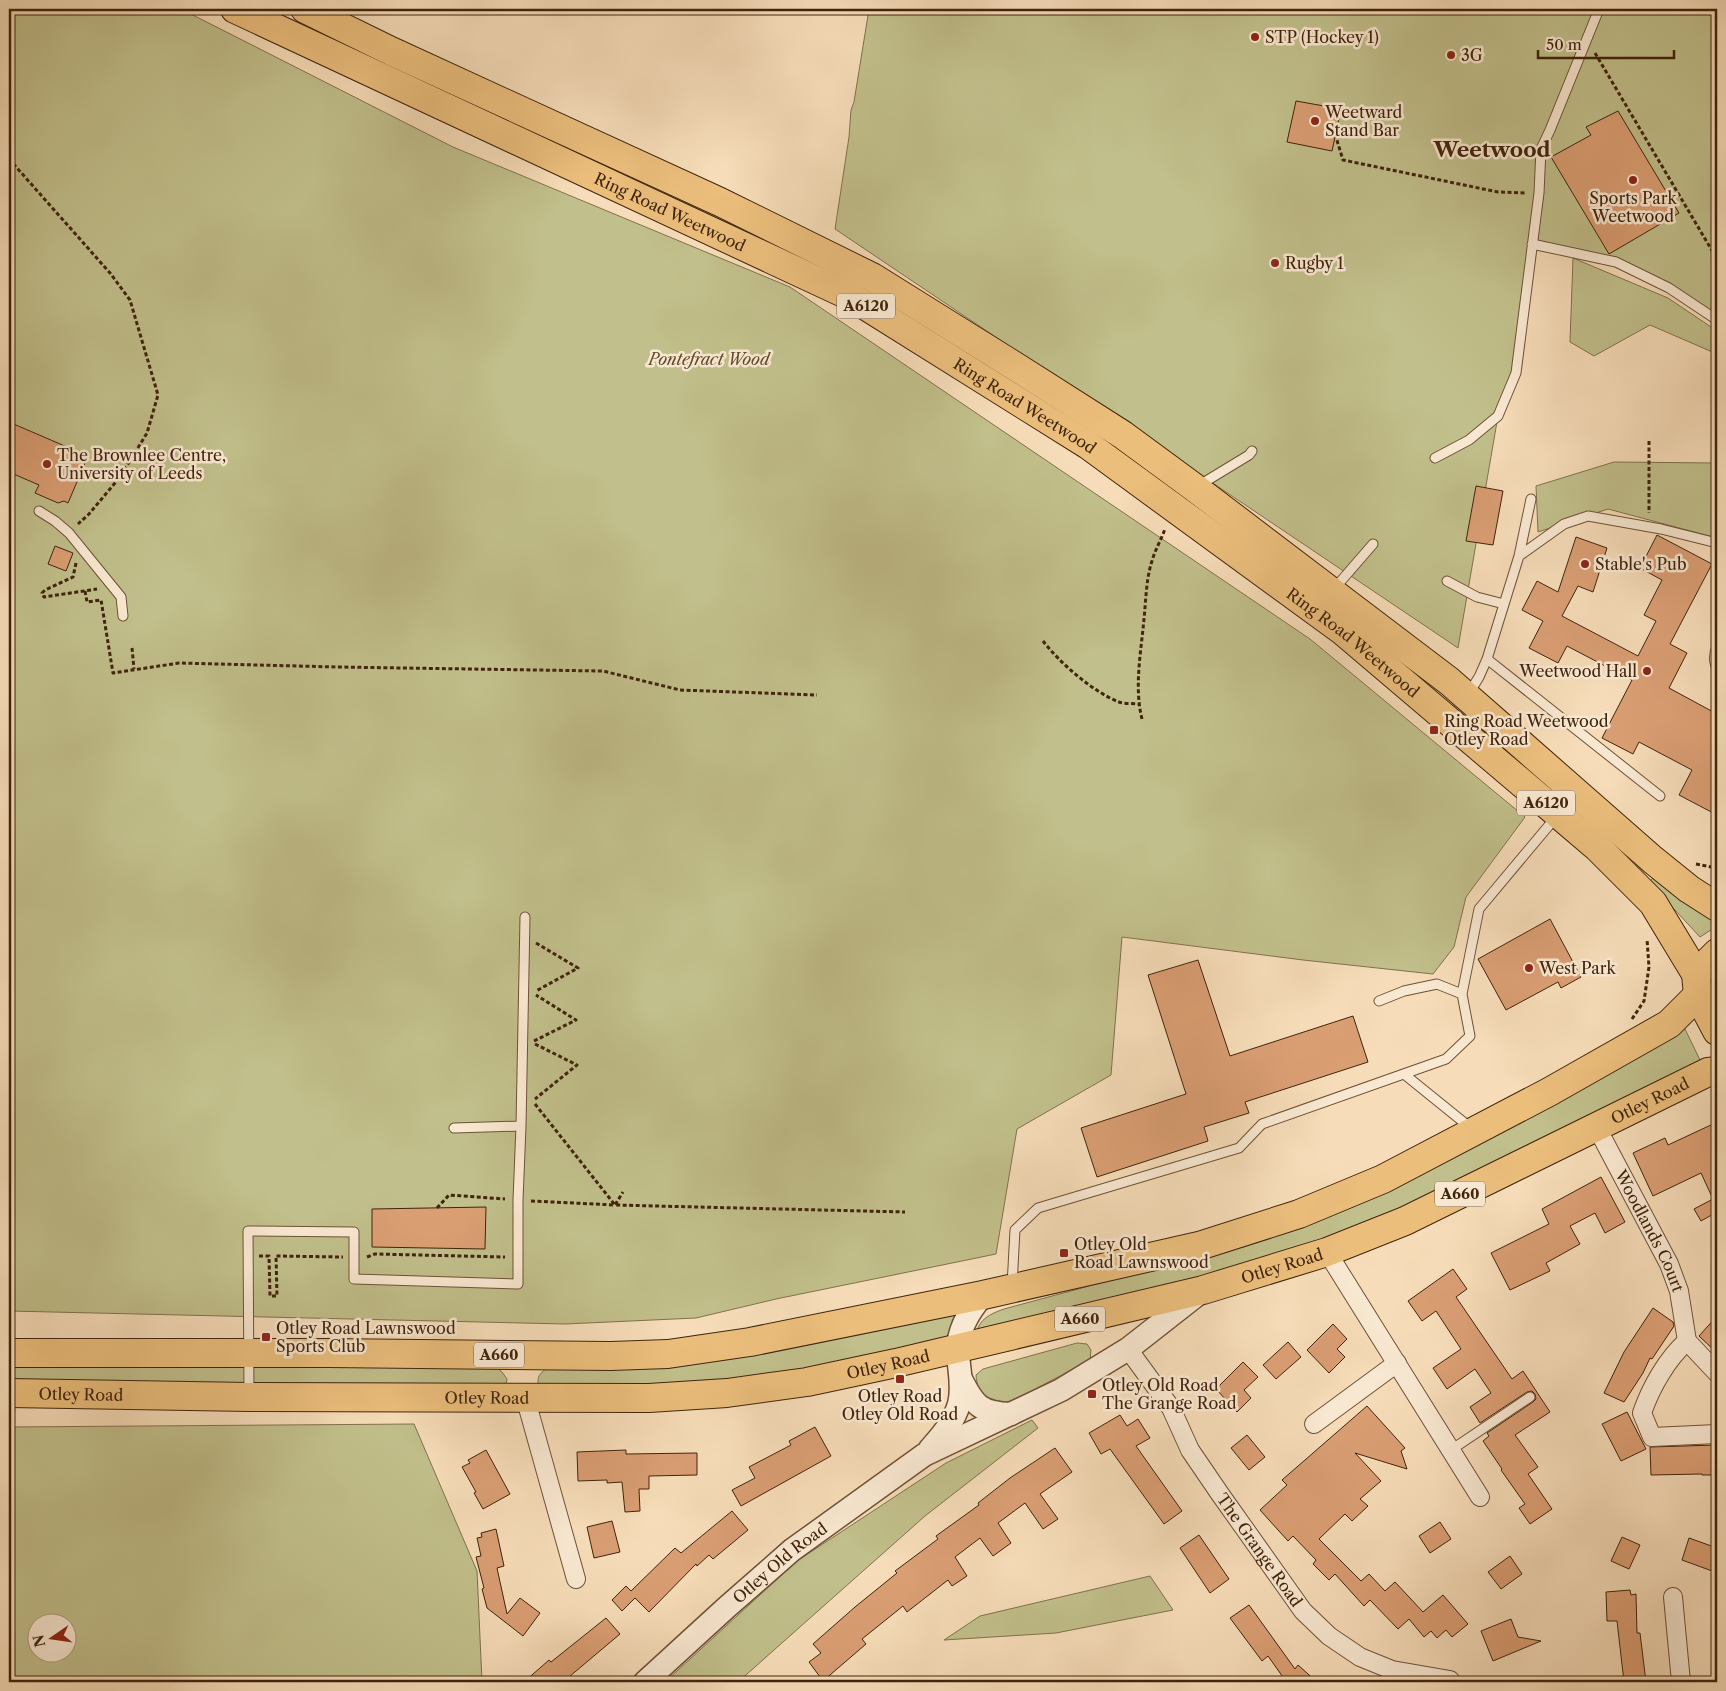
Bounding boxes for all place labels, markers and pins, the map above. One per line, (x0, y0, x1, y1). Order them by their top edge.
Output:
place label: STP (Hockey 1) (1265, 27, 1379, 47)
marker: STP (Hockey 1) (1249, 31, 1261, 43)
place label: 3G (1461, 45, 1483, 65)
marker: 3G (1445, 49, 1457, 61)
place label: Weetward Stand Bar (1324, 102, 1403, 140)
marker: Weetward Stand Bar (1309, 115, 1321, 127)
marker: Sports Park Weetwood (1627, 174, 1639, 186)
place label: Sports Park Weetwood (1589, 188, 1678, 226)
place label: Rugby 1 (1285, 253, 1344, 273)
marker: Rugby 1 (1269, 257, 1281, 269)
place label: The Brownlee Centre, University of Leeds (57, 445, 226, 483)
marker: The Brownlee Centre, University of Leeds (41, 458, 53, 470)
place label: Stable's Pub (1595, 554, 1687, 574)
marker: Stable's Pub (1579, 558, 1591, 570)
place label: Weetwood Hall (1518, 661, 1637, 681)
marker: Weetwood Hall (1641, 665, 1653, 677)
place label: Ring Road Weetwood Otley Road (1444, 711, 1609, 749)
marker: Ring Road Weetwood Otley Road (1428, 724, 1440, 736)
place label: West Park (1538, 958, 1616, 978)
marker: West Park (1523, 962, 1535, 974)
place label: Otley Old Road Lawnswood (1074, 1234, 1209, 1272)
marker: Otley Old Road Lawnswood (1058, 1247, 1070, 1259)
place label: Otley Road Lawnswood Sports Club (276, 1318, 456, 1356)
marker: Otley Road Lawnswood Sports Club (260, 1331, 272, 1343)
marker: Otley Road Otley Old Road (894, 1373, 906, 1385)
place label: Otley Old Road The Grange Road (1102, 1375, 1237, 1413)
place label: Otley Road Otley Old Road (842, 1386, 959, 1424)
marker: Otley Old Road The Grange Road (1086, 1388, 1098, 1400)

